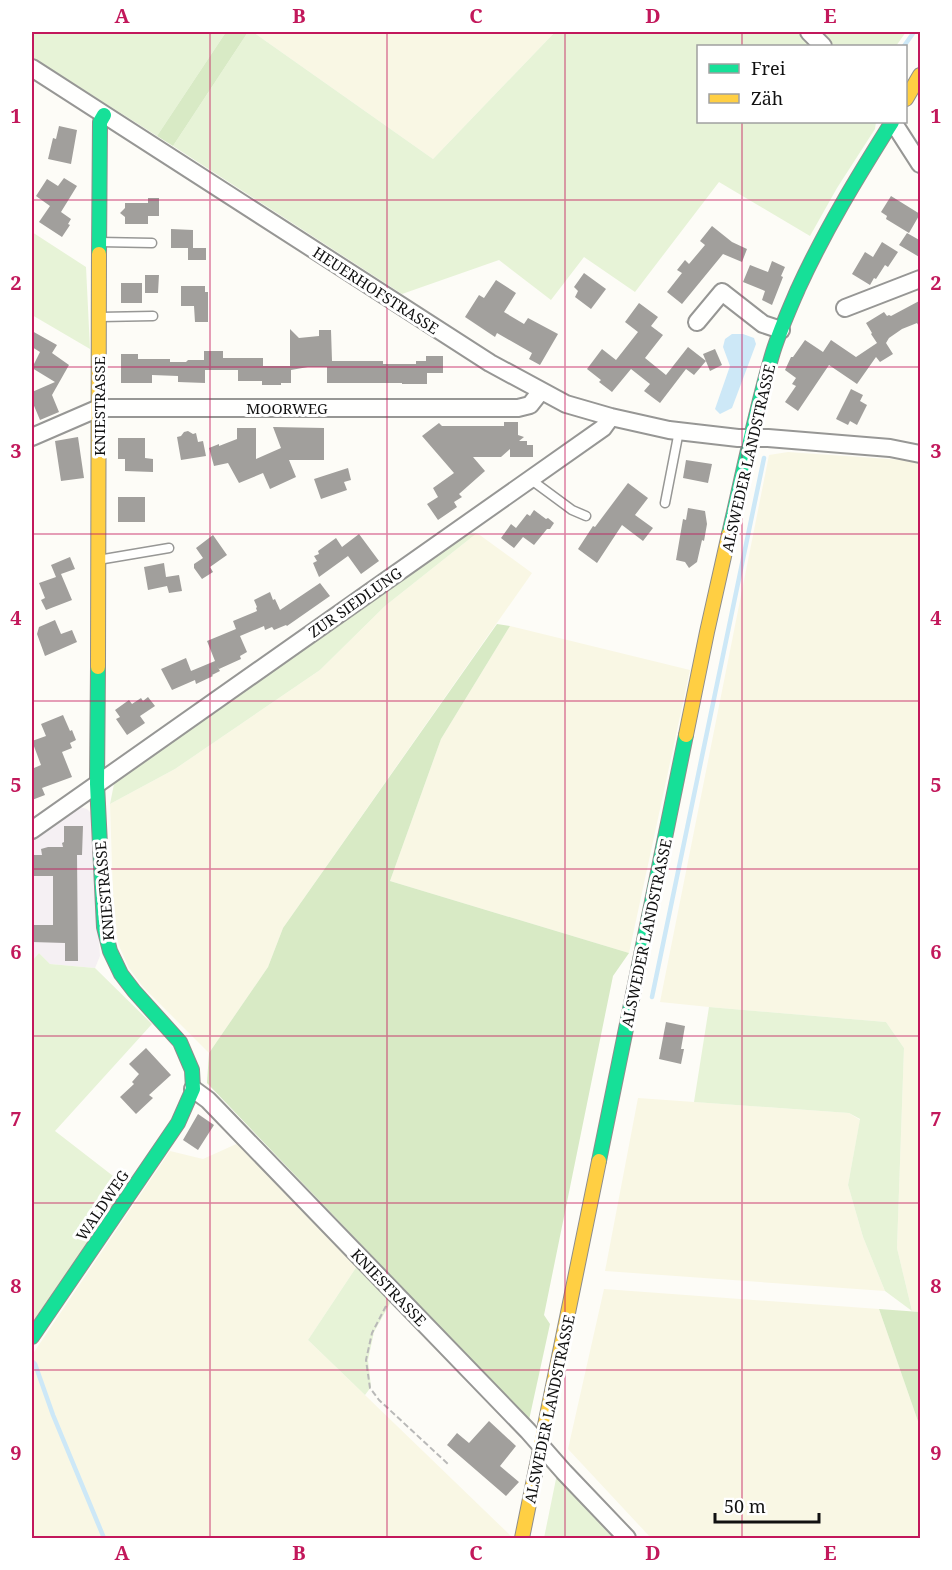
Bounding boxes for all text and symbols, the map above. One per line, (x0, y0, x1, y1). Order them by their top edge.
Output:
text: A (114, 2, 130, 29)
text: B (292, 2, 306, 29)
text: C (469, 2, 483, 29)
text: D (645, 2, 661, 29)
text: E (823, 2, 837, 29)
legend (697, 45, 907, 123)
text: Frei (751, 56, 786, 80)
text: Zäh (751, 86, 783, 110)
text: 1 (10, 102, 22, 129)
text: 1 (930, 102, 942, 129)
street label: HEUERHOFSTRASSE (309, 242, 443, 338)
text: 2 (10, 269, 22, 296)
text: 2 (930, 269, 942, 296)
street label: KNIESTRASSE (89, 356, 109, 456)
street label: ALSWEDER LANDSTRASSE (717, 362, 779, 554)
street label: MOORWEG (246, 398, 328, 418)
text: 3 (10, 437, 22, 464)
text: 3 (930, 437, 942, 464)
street label: ZUR SIEDLUNG (304, 562, 406, 642)
text: 4 (10, 604, 22, 631)
text: 4 (930, 604, 942, 631)
text: 5 (10, 771, 22, 798)
text: 5 (930, 771, 942, 798)
street label: ALSWEDER LANDSTRASSE (616, 837, 676, 1029)
street label: KNIESTRASSE (90, 840, 118, 942)
text: 6 (10, 938, 22, 965)
text: 6 (930, 938, 942, 965)
text: 7 (10, 1105, 22, 1132)
text: 7 (930, 1105, 942, 1132)
street label: WALDWEG (71, 1166, 133, 1244)
street label: KNIESTRASSE (347, 1244, 431, 1330)
text: 8 (10, 1272, 22, 1299)
text: 8 (930, 1272, 942, 1299)
street label: ALSWEDER LANDSTRASSE (519, 1313, 579, 1505)
text: 9 (10, 1439, 22, 1466)
text: 9 (930, 1439, 942, 1466)
scale bar (715, 1486, 818, 1524)
text: 50 m (724, 1494, 766, 1518)
text: A (114, 1539, 130, 1566)
text: B (292, 1539, 306, 1566)
text: C (469, 1539, 483, 1566)
text: D (645, 1539, 661, 1566)
text: E (823, 1539, 837, 1566)

